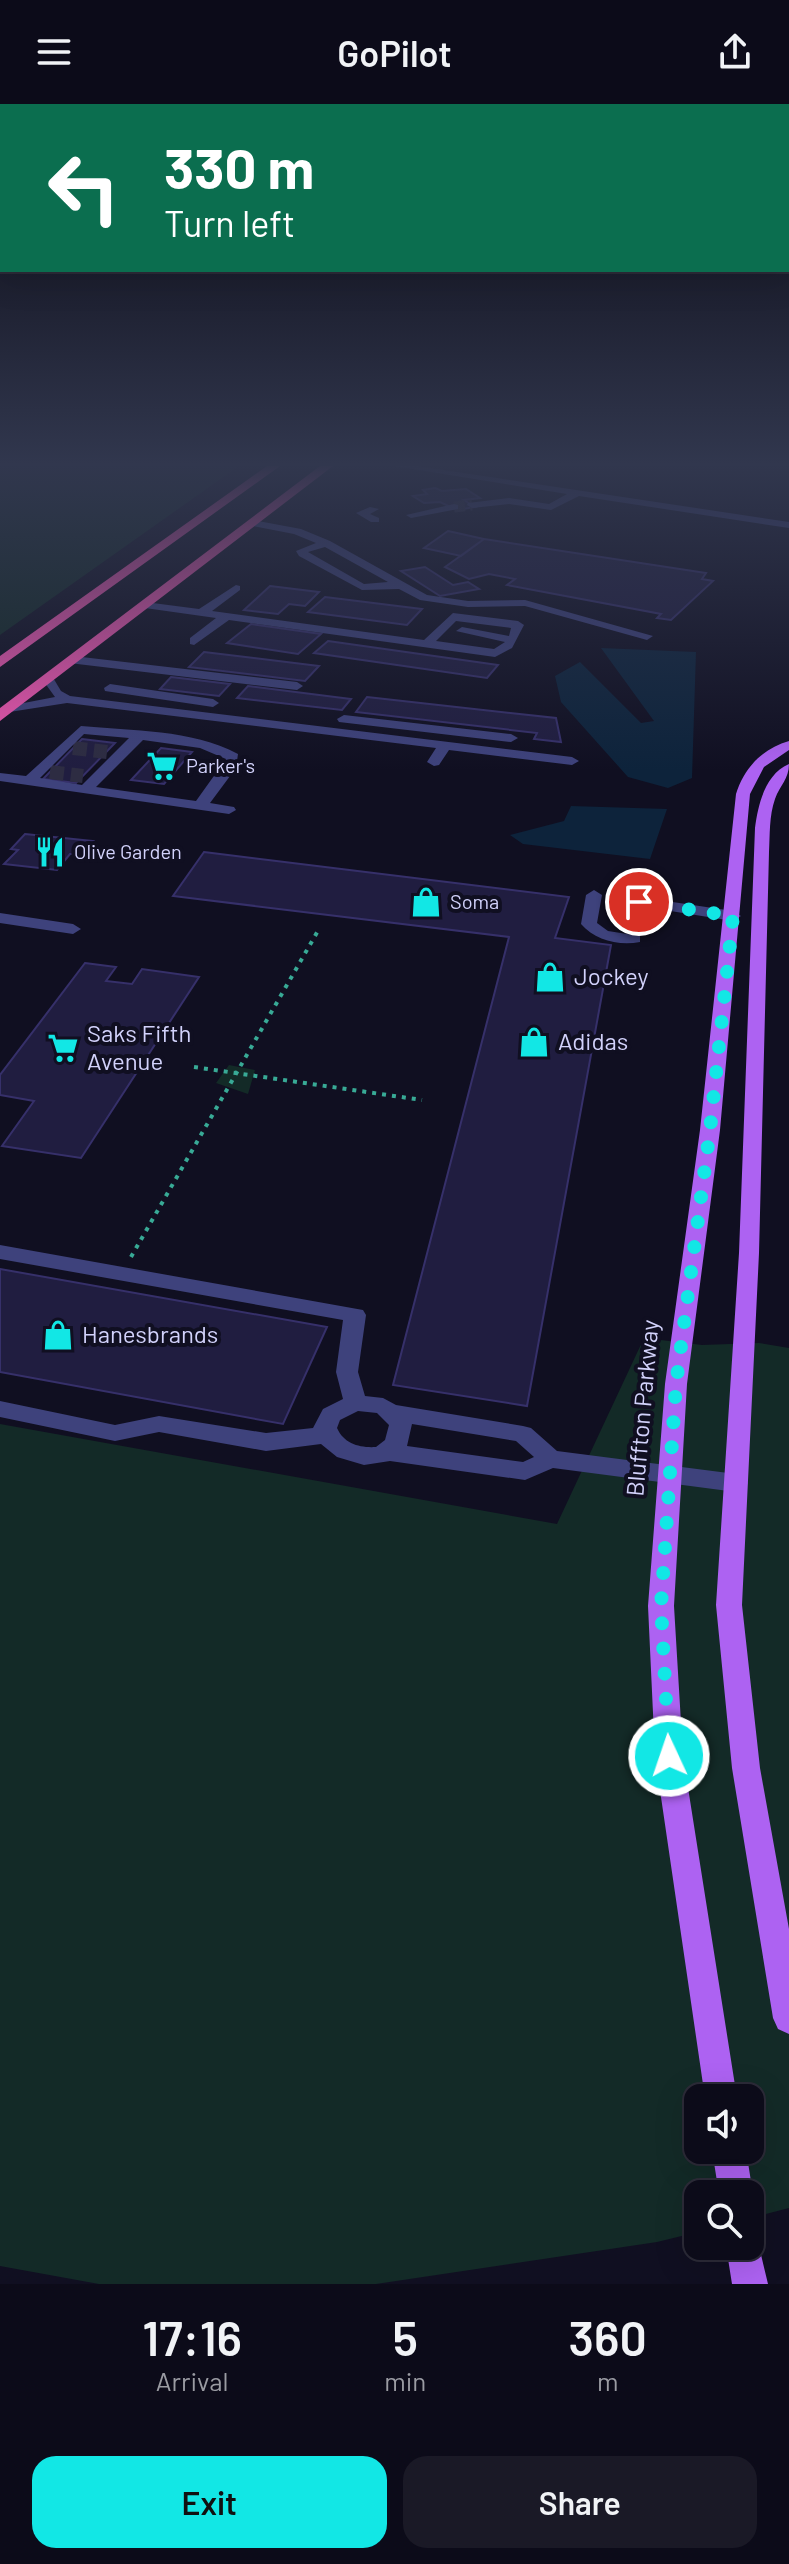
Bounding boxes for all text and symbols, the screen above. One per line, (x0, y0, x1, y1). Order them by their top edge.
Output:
icon: menu (32, 30, 76, 74)
icon: share (713, 30, 757, 74)
text: GoPilot (337, 31, 452, 74)
text: 330 m (164, 133, 314, 200)
icon: left (32, 136, 136, 240)
text: Turn left (164, 201, 295, 244)
supermarket icon: Parker's (145, 749, 179, 783)
place label: Parker's (186, 753, 255, 777)
restaurant icon: Olive Garden (33, 835, 67, 869)
place label: Olive Garden (74, 839, 182, 863)
pin (605, 868, 673, 936)
icon: arrive (617, 880, 661, 924)
shop icon: Soma (409, 885, 443, 919)
place label: Soma (450, 889, 499, 913)
shop icon: Jockey (533, 960, 567, 994)
place label: Jockey (574, 961, 649, 990)
place label: Saks Fifth Avenue (87, 1018, 191, 1075)
shop icon: Adidas (517, 1025, 551, 1059)
place label: Adidas (558, 1026, 628, 1055)
supermarket icon: Saks Fifth Avenue (46, 1031, 80, 1065)
shop icon: Hanesbrands (41, 1318, 75, 1352)
street label: Bluffton Parkway (619, 1318, 664, 1497)
place label: Hanesbrands (82, 1319, 218, 1348)
position arrow (627, 1714, 711, 1798)
map controls (684, 2084, 764, 2260)
button: sound (684, 2084, 764, 2164)
button: search (684, 2180, 764, 2260)
text: 17:16 (142, 2308, 242, 2366)
text: 5 (393, 2308, 418, 2366)
text: 360 (569, 2308, 647, 2366)
text: Arrival (156, 2365, 228, 2396)
text: min (384, 2365, 426, 2396)
text: m (597, 2365, 618, 2396)
button: Exit (32, 2456, 387, 2548)
button: Share (403, 2456, 757, 2548)

